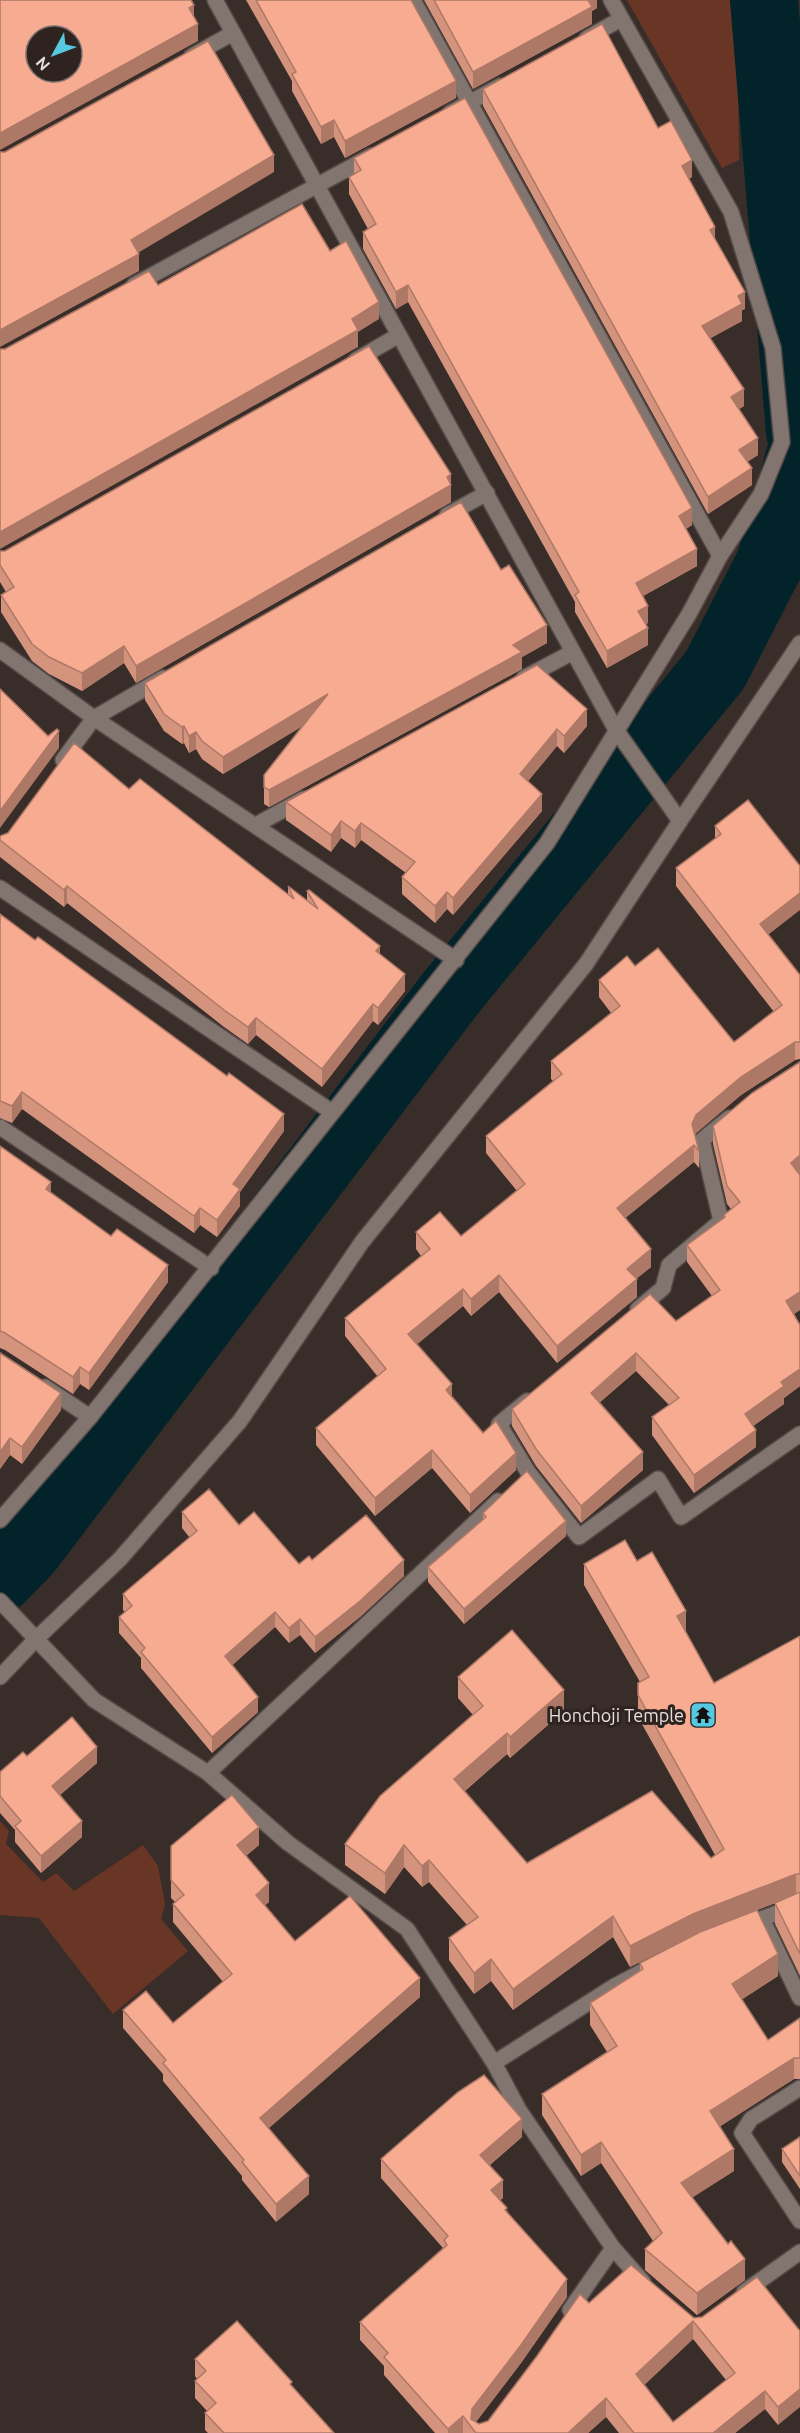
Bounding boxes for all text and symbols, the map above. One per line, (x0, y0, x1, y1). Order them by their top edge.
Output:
north arrow (24, 24, 84, 84)
text: N (32, 53, 53, 74)
temple icon: Honchoji Temple (688, 1700, 718, 1730)
place label: Honchoji Temple (549, 1705, 684, 1725)

